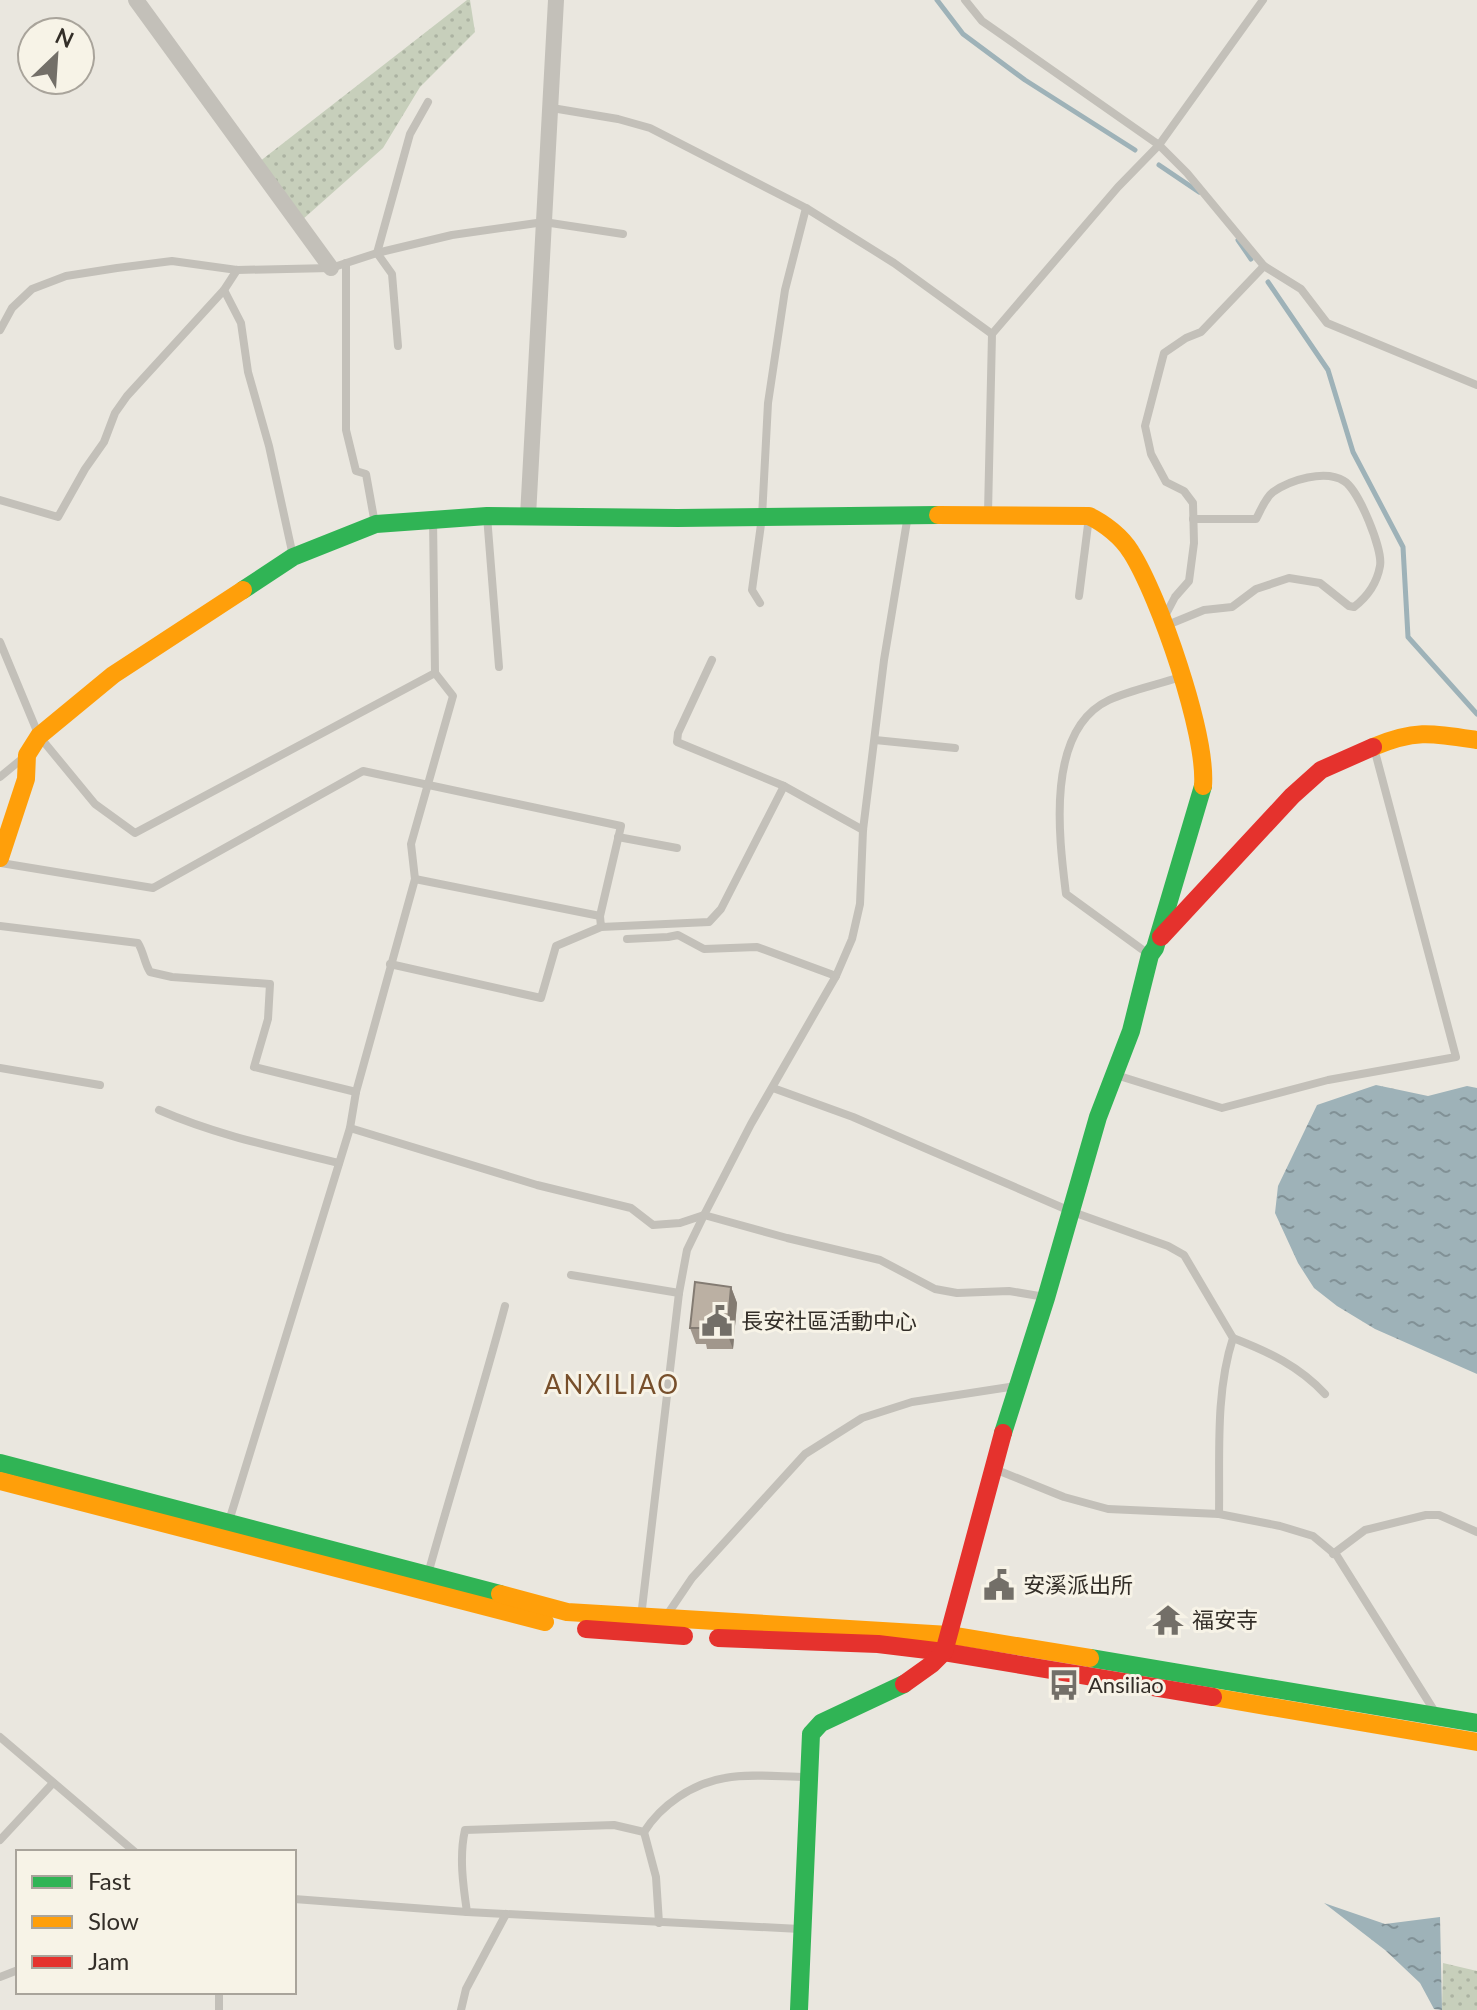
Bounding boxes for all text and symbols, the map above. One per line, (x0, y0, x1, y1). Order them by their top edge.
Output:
north arrow (16, 16, 96, 96)
text: N (51, 22, 78, 53)
public building icon: 長安社區活動中心 (700, 1304, 734, 1338)
place label: 長安社區活動中心 (741, 1307, 917, 1334)
district label: ANXILIAO (544, 1368, 680, 1400)
public building icon: 安溪派出所 (982, 1568, 1016, 1602)
place label: 安溪派出所 (1023, 1571, 1133, 1598)
temple icon: 福安寺 (1151, 1603, 1185, 1637)
place label: 福安寺 (1192, 1606, 1258, 1633)
bus stop icon: Ansiliao (1047, 1668, 1081, 1702)
place label: Ansiliao (1088, 1671, 1164, 1698)
legend (16, 1850, 296, 1994)
text: Fast (88, 1866, 131, 1895)
text: Slow (88, 1906, 139, 1935)
text: Jam (88, 1946, 129, 1975)

